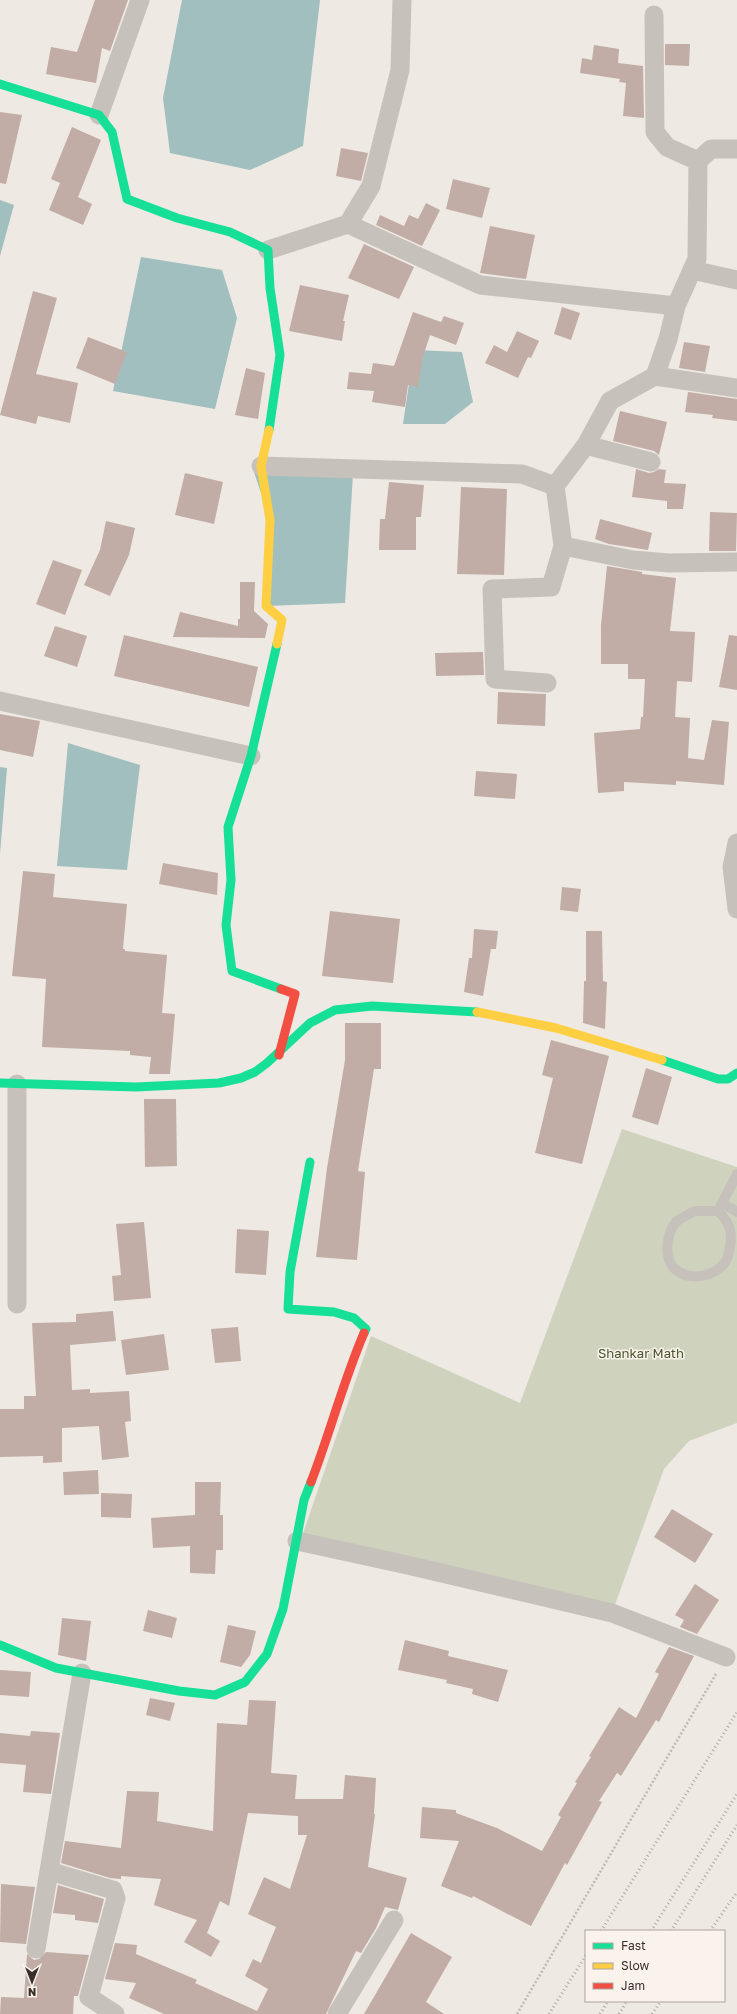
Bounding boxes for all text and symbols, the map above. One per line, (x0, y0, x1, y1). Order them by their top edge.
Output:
park label: Shankar Math (598, 1345, 684, 1361)
legend (585, 1930, 725, 2002)
text: Fast (621, 1938, 646, 1953)
text: Slow (621, 1958, 649, 1973)
north arrow (12, 1962, 52, 2002)
text: Jam (621, 1978, 645, 1993)
text: N (28, 1986, 36, 1999)

